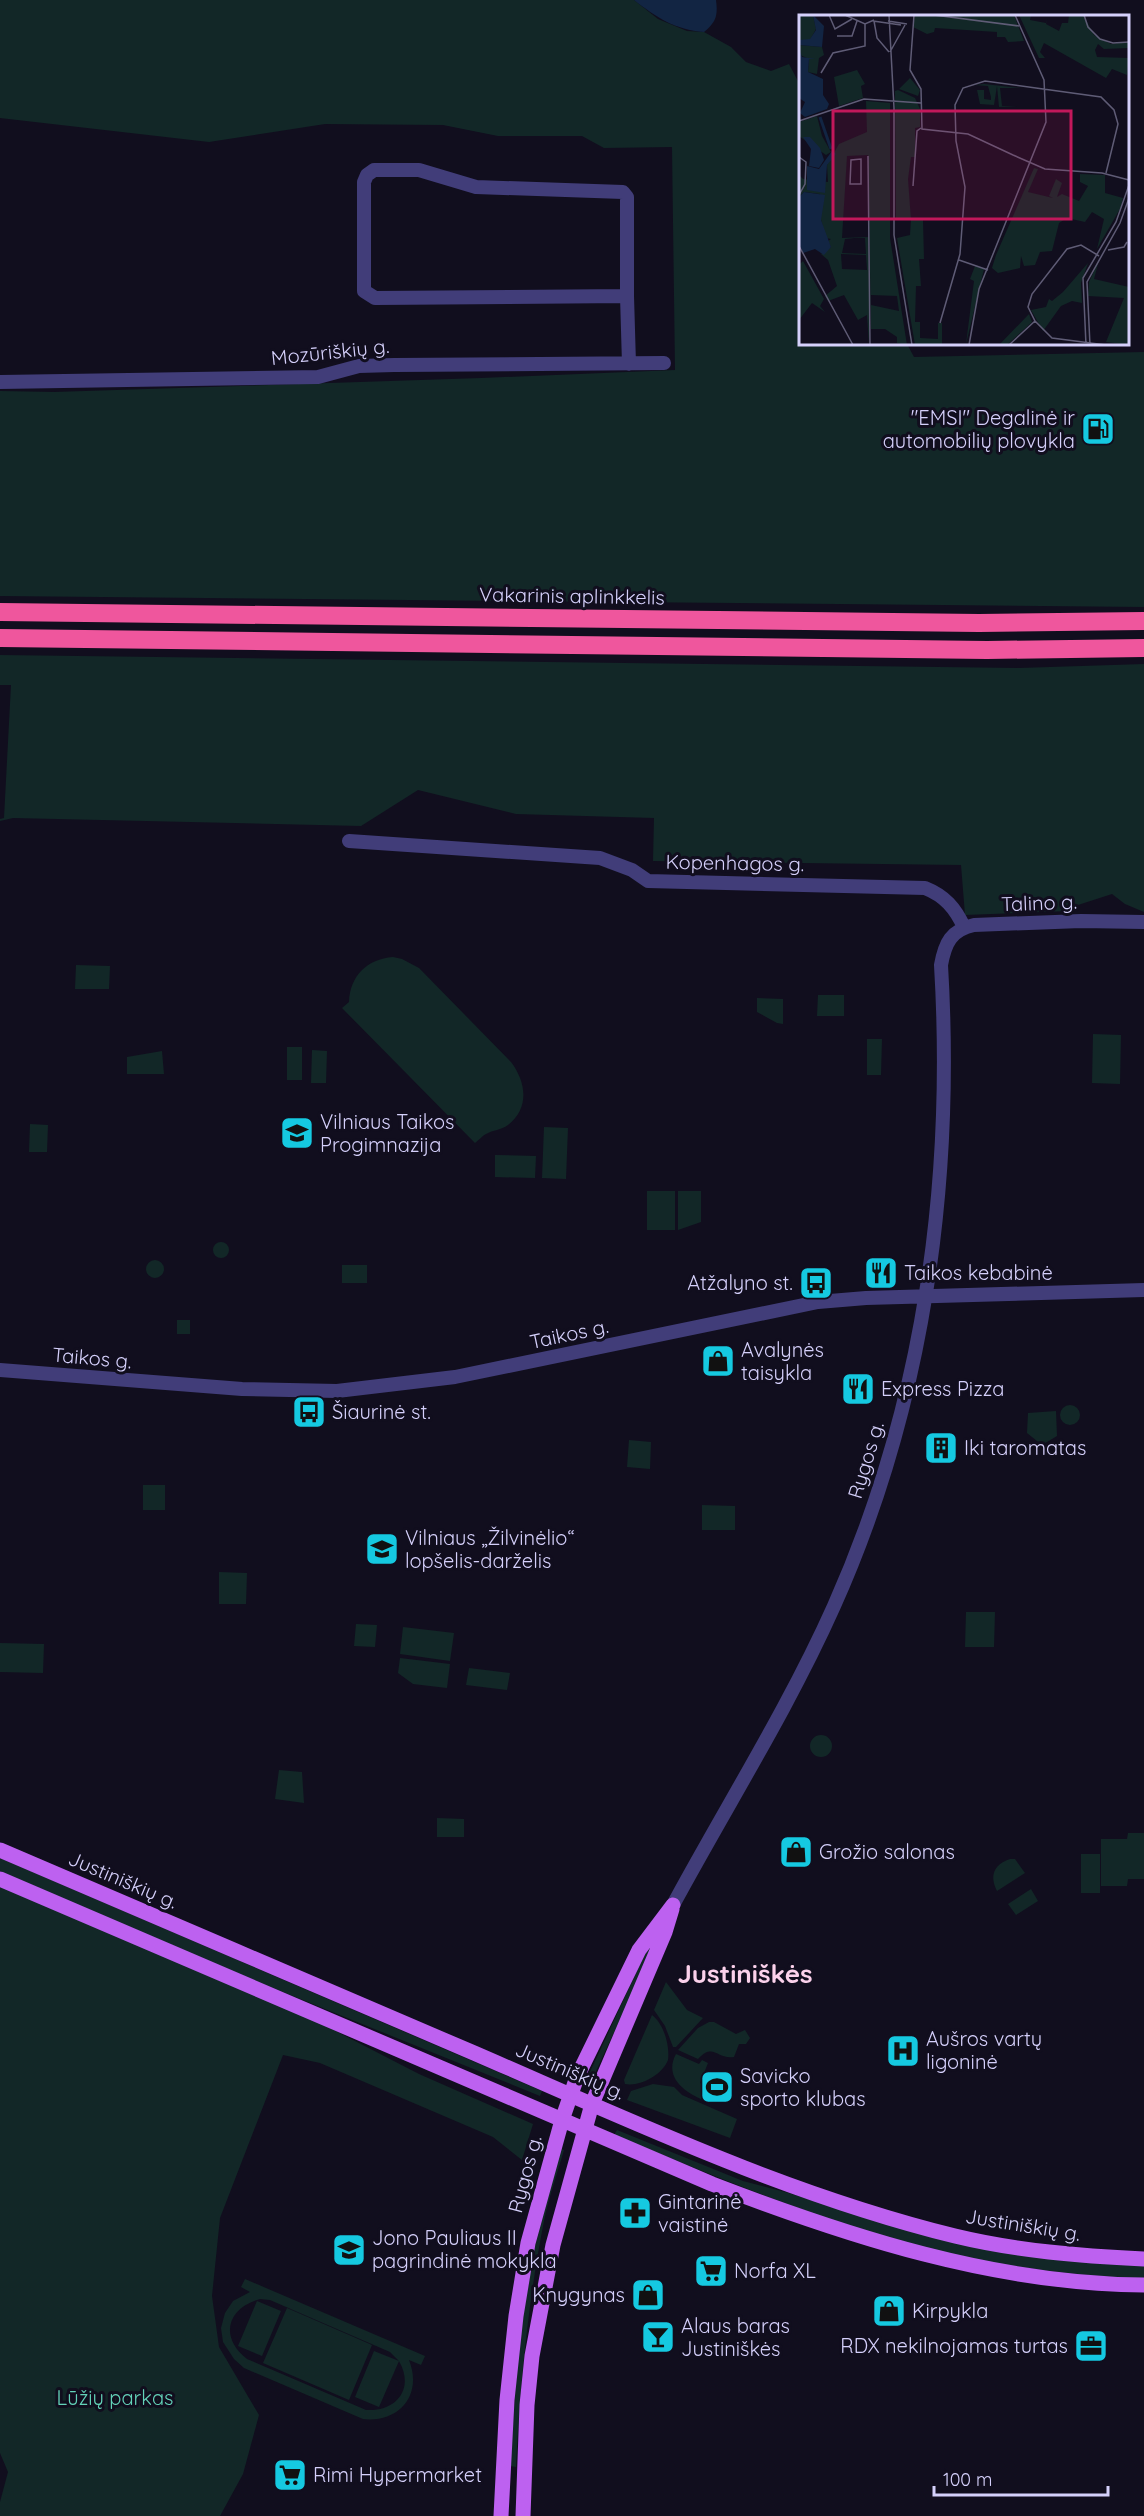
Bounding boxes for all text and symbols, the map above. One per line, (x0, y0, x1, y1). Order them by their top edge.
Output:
inset map (799, 15, 1129, 345)
street label: Mozūriškių g. (270, 333, 390, 370)
place label: "EMSI" Degalinė ir automobilių plovykla (883, 405, 1075, 453)
fuel station icon: "EMSI" Degalinė ir automobilių plovykla (1080, 411, 1116, 447)
street label: Vakarinis aplinkkelis (479, 581, 665, 610)
street label: Kopenhagos g. (665, 849, 805, 876)
street label: Talino g. (1000, 889, 1078, 916)
place label: Vilniaus Taikos Progimnazija (320, 1109, 454, 1157)
school or university icon: Vilniaus Taikos Progimnazija (279, 1115, 315, 1151)
restaurant icon: Taikos kebabinė (863, 1255, 899, 1291)
place label: Taikos kebabinė (904, 1260, 1053, 1285)
bus stop icon: Atžalyno st. (798, 1265, 834, 1301)
place label: Atžalyno st. (687, 1270, 793, 1295)
street label: Taikos g. (527, 1313, 611, 1354)
place label: Avalynės taisykla (741, 1337, 824, 1385)
street label: Taikos g. (51, 1342, 133, 1373)
shop icon: Avalynės taisykla (700, 1343, 736, 1379)
restaurant icon: Express Pizza (840, 1371, 876, 1407)
place label: Express Pizza (881, 1376, 1004, 1401)
bus stop icon: Šiaurinė st. (291, 1394, 327, 1430)
place label: Šiaurinė st. (332, 1399, 431, 1424)
street label: Rygos g. (842, 1418, 889, 1502)
building icon: Iki taromatas (923, 1430, 959, 1466)
place label: Iki taromatas (964, 1435, 1086, 1460)
place label: Vilniaus „Žilvinėlio“ lopšelis-darželis (405, 1525, 574, 1573)
school or university icon: Vilniaus „Žilvinėlio“ lopšelis-darželis (364, 1531, 400, 1567)
shop icon: Grožio salonas (778, 1834, 814, 1870)
place label: Grožio salonas (819, 1839, 955, 1864)
street label: Justiniškių g. (65, 1845, 182, 1914)
district label: Justiniškės (677, 1957, 813, 1990)
place label: Aušros vartų ligoninė (926, 2026, 1042, 2074)
hospital icon: Aušros vartų ligoninė (885, 2033, 921, 2069)
street label: Justiniškių g. (512, 2036, 629, 2105)
place label: Savicko sporto klubas (740, 2063, 866, 2111)
sports icon: Savicko sporto klubas (699, 2069, 735, 2105)
street label: Rygos g. (502, 2132, 547, 2216)
place label: Gintarinė vaistinė (658, 2189, 741, 2237)
pharmacy icon: Gintarinė vaistinė (617, 2195, 653, 2231)
street label: Justiniškių g. (964, 2203, 1083, 2246)
place label: Jono Pauliaus II pagrindinė mokykla (372, 2225, 557, 2273)
school or university icon: Jono Pauliaus II pagrindinė mokykla (331, 2232, 367, 2268)
supermarket icon: Norfa XL (693, 2253, 729, 2289)
place label: Norfa XL (734, 2258, 816, 2283)
shop icon: Knygynas (630, 2277, 666, 2313)
place label: Knygynas (532, 2282, 625, 2307)
shop icon: Kirpykla (871, 2293, 907, 2329)
place label: Kirpykla (912, 2298, 988, 2323)
place label: Alaus baras Justiniškės (681, 2313, 790, 2361)
bar icon: Alaus baras Justiniškės (640, 2319, 676, 2355)
office icon: RDX nekilnojamas turtas (1073, 2328, 1109, 2364)
place label: RDX nekilnojamas turtas (840, 2333, 1068, 2358)
park label: Lūžių parkas (57, 2385, 173, 2410)
supermarket icon: Rimi Hypermarket (272, 2457, 308, 2493)
scale bar (934, 2459, 1108, 2497)
place label: Rimi Hypermarket (313, 2462, 482, 2487)
text: 100 m (943, 2468, 992, 2491)

